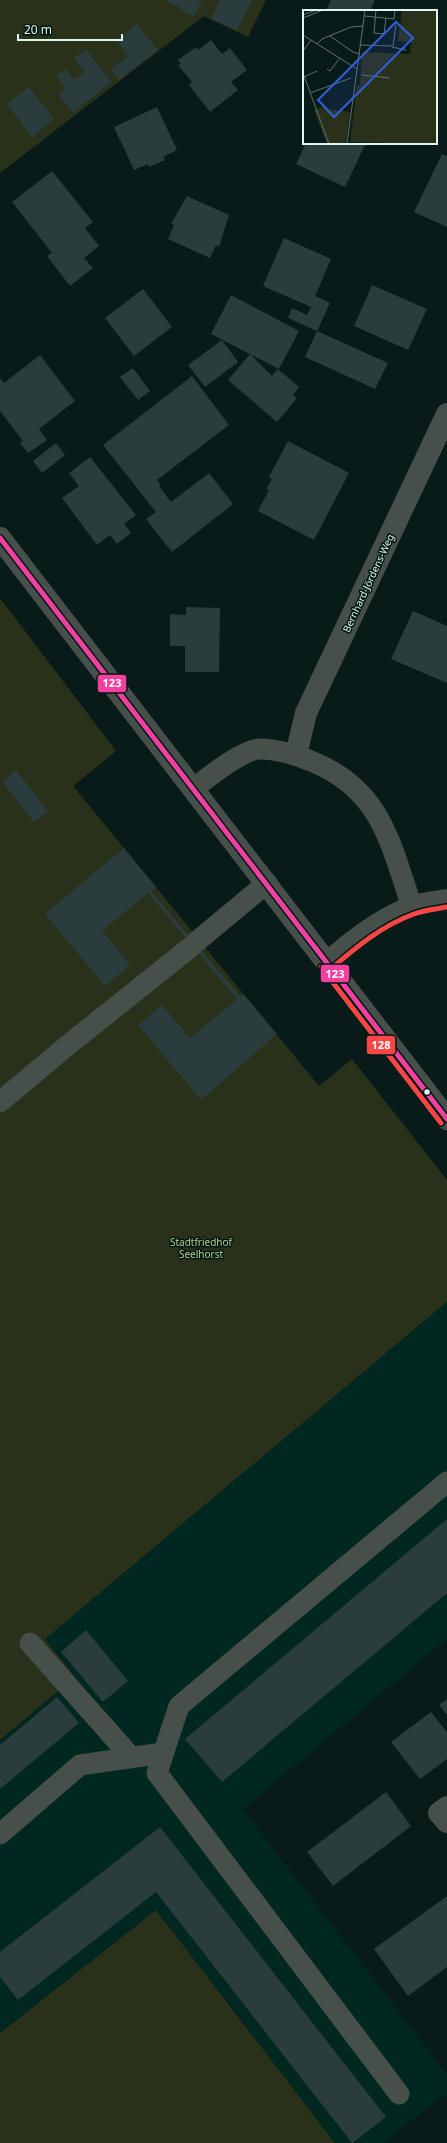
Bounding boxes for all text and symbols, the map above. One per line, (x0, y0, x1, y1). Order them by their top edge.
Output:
inset map (303, 10, 437, 144)
scale bar (18, 16, 122, 42)
text: 20 m (24, 21, 52, 38)
street label: Bernhard-Jördens-Weg (339, 531, 397, 635)
line badge: 123 (97, 674, 127, 693)
text: 123 (103, 675, 121, 690)
line badge: 123 (320, 964, 350, 983)
text: 123 (326, 966, 344, 981)
line badge: 128 (366, 1035, 396, 1055)
text: 128 (372, 1037, 390, 1052)
unlabelled marker (422, 1087, 432, 1097)
park label: Stadtfriedhof Seelhorst (170, 1235, 233, 1261)

